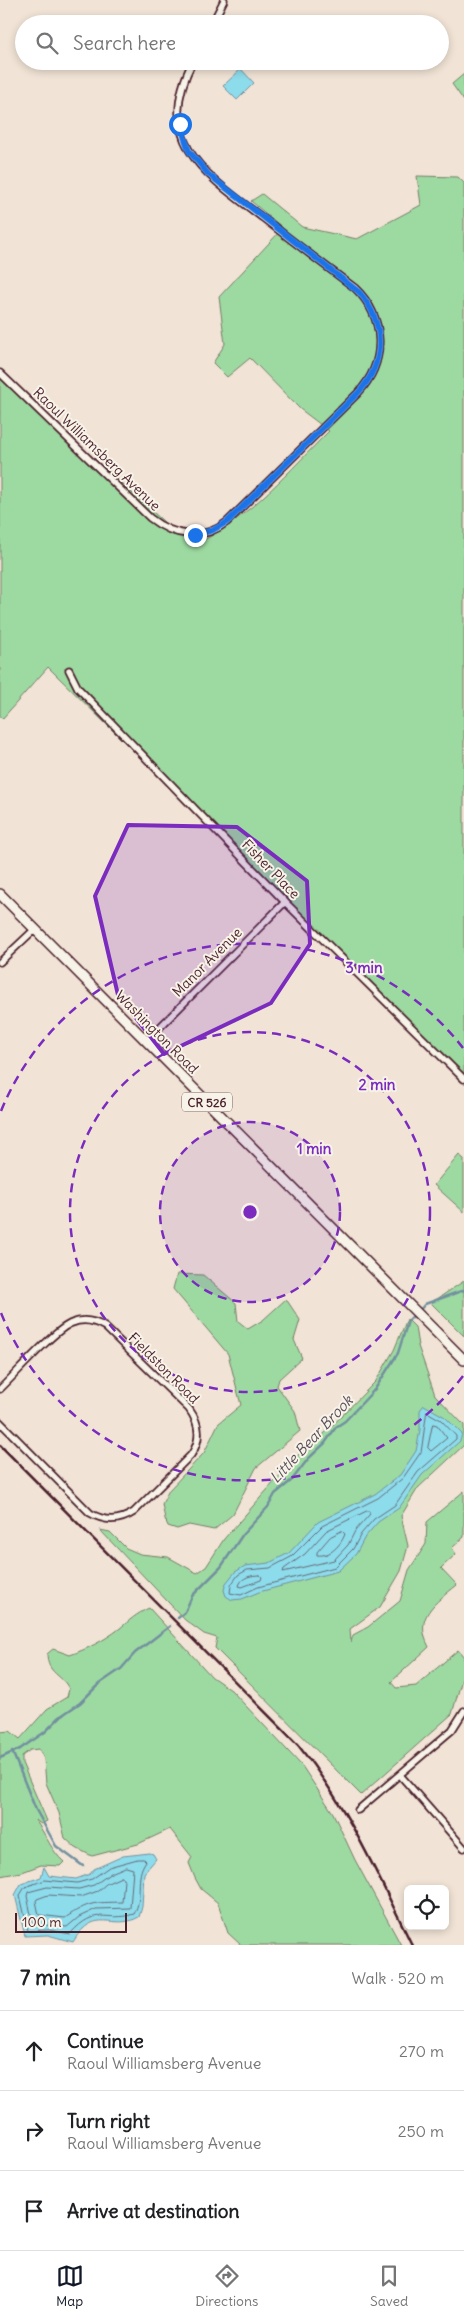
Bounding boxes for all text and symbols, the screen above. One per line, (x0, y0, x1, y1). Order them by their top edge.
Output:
search box (15, 15, 449, 70)
icon: search (33, 29, 61, 57)
text: Search here (73, 31, 176, 55)
route start (169, 113, 192, 136)
street label: Raoul Williamsberg Avenue (30, 383, 164, 515)
route end (184, 524, 207, 547)
street label: Fisher Place (238, 835, 304, 903)
street label: Manor Avenue (168, 923, 246, 1001)
text: 3 min (345, 958, 383, 977)
street label: Washington Road (112, 987, 202, 1077)
text: 2 min (359, 1075, 396, 1094)
road number: CR 526 (182, 1092, 232, 1112)
text: 1 min (297, 1139, 332, 1158)
centre of rings (241, 1203, 259, 1221)
street label: Fieldston Road (125, 1329, 203, 1407)
water label: Little Bear Brook (265, 1390, 357, 1487)
map controls (404, 1885, 449, 1930)
button: locate (404, 1885, 449, 1930)
scale bar (15, 1910, 128, 1933)
text: 100 m (22, 1913, 62, 1931)
text: 7 min (20, 1964, 71, 1991)
text: Walk · 520 m (352, 1968, 444, 1988)
text: Continue (67, 2029, 144, 2053)
icon: ahead (20, 2037, 48, 2065)
text: 270 m (399, 2041, 444, 2061)
text: Raoul Williamsberg Avenue (67, 2053, 261, 2073)
text: Turn right (67, 2109, 150, 2133)
icon: right (20, 2117, 48, 2145)
text: 250 m (398, 2121, 444, 2141)
text: Raoul Williamsberg Avenue (67, 2133, 261, 2153)
icon: arrive (20, 2197, 48, 2225)
text: Arrive at destination (67, 2199, 240, 2223)
tab: Map (56, 2262, 84, 2310)
tab: Directions (195, 2262, 258, 2310)
tab: Saved (370, 2262, 408, 2310)

